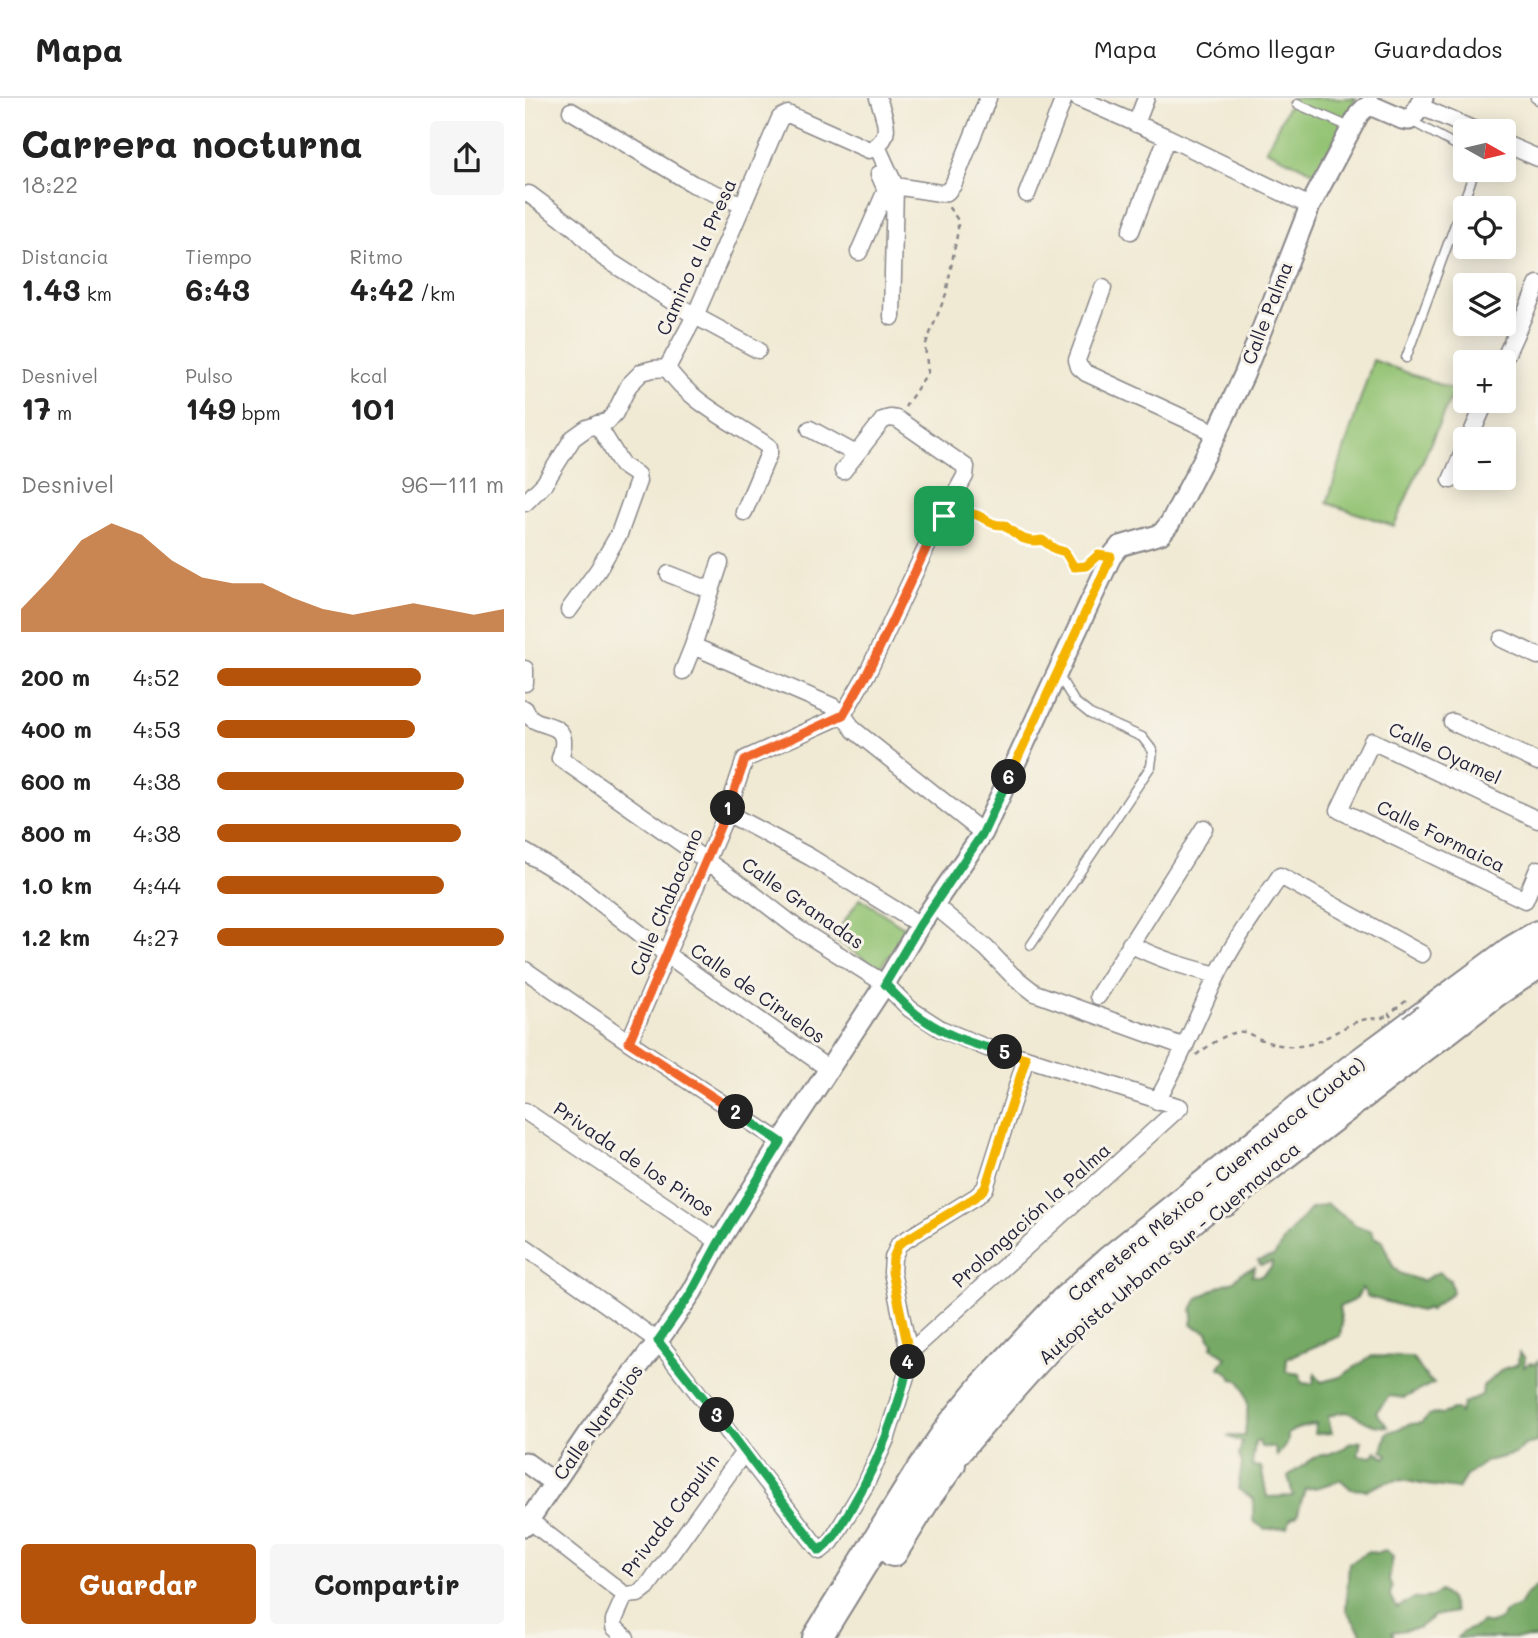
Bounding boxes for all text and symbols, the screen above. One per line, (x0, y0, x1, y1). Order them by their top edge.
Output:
text: Mapa (35, 27, 123, 70)
text: Mapa (1094, 33, 1158, 64)
text: Cómo llegar (1196, 33, 1336, 64)
text: Guardados (1374, 33, 1503, 64)
text: Carrera nocturna (21, 118, 363, 168)
north arrow (1453, 119, 1515, 182)
map controls (1453, 119, 1516, 490)
button: share (430, 121, 504, 195)
text: 18:22 (21, 169, 78, 199)
street label: Camino a la Presa (650, 175, 741, 339)
button: locate (1453, 196, 1516, 259)
text: Distancia (21, 244, 109, 269)
text: Tiempo (185, 244, 252, 269)
text: Ritmo (350, 244, 402, 269)
street label: Calle Palma (1236, 258, 1298, 368)
text: 1.43 (21, 269, 81, 309)
text: 6:43 (185, 269, 250, 309)
text: 4:42 (350, 269, 414, 309)
button: layers (1453, 273, 1516, 336)
text: km (81, 281, 112, 306)
text: /km (414, 281, 455, 306)
button: + (1453, 350, 1516, 413)
text: Desnivel (21, 363, 98, 388)
text: Pulso (185, 363, 233, 388)
text: kcal (350, 363, 388, 388)
text: 17 (21, 388, 51, 428)
text: 149 (185, 388, 236, 428)
text: 101 (350, 388, 396, 428)
text: m (51, 400, 72, 425)
text: bpm (236, 400, 281, 425)
button: − (1453, 427, 1516, 490)
text: Desnivel (21, 469, 114, 499)
text: 96–111 m (401, 469, 504, 499)
pin (914, 486, 974, 546)
icon: arrive (925, 497, 963, 535)
text: 200 m (21, 662, 90, 692)
text: 4:52 (133, 662, 180, 692)
text: 400 m (21, 714, 92, 744)
text: 4:53 (133, 714, 181, 744)
street label: Calle Oyamel (1385, 716, 1505, 790)
pin: 6 (991, 760, 1027, 794)
text: 6 (1003, 764, 1014, 789)
text: 600 m (21, 766, 91, 796)
text: 4:38 (133, 766, 181, 796)
pin: 1 (711, 790, 745, 826)
street label: Calle Formaica (1373, 794, 1510, 877)
text: 1 (723, 795, 732, 820)
text: 800 m (21, 818, 91, 848)
text: 4:38 (133, 818, 181, 848)
street label: Calle Chabacano (623, 824, 708, 979)
street label: Calle Granadas (737, 851, 869, 954)
text: 1.0 km (21, 870, 92, 900)
text: 4:44 (133, 870, 181, 900)
text: 1.2 km (21, 922, 90, 952)
text: 4:27 (133, 922, 179, 952)
street label: Calle de Ciruelos (686, 937, 831, 1048)
pin: 5 (987, 1034, 1023, 1070)
text: 5 (999, 1039, 1010, 1064)
street label: Carretera México - Cuernavaca (Cuota) (1062, 1051, 1370, 1307)
pin: 2 (719, 1094, 753, 1130)
street label: Privada de los Pinos (549, 1096, 719, 1222)
text: 2 (730, 1099, 741, 1124)
street label: Autopista Urbana Sur - Cuernavaca (1033, 1136, 1305, 1370)
street label: Prolongación la Palma (946, 1137, 1115, 1292)
pin: 4 (891, 1344, 925, 1380)
text: 4 (901, 1349, 914, 1374)
street label: Calle Naranjos (547, 1359, 648, 1485)
pin: 3 (699, 1398, 735, 1432)
text: 3 (711, 1402, 722, 1427)
street label: Privada Capulín (615, 1448, 724, 1581)
button: Guardar (21, 1544, 256, 1624)
button: Compartir (270, 1544, 504, 1624)

